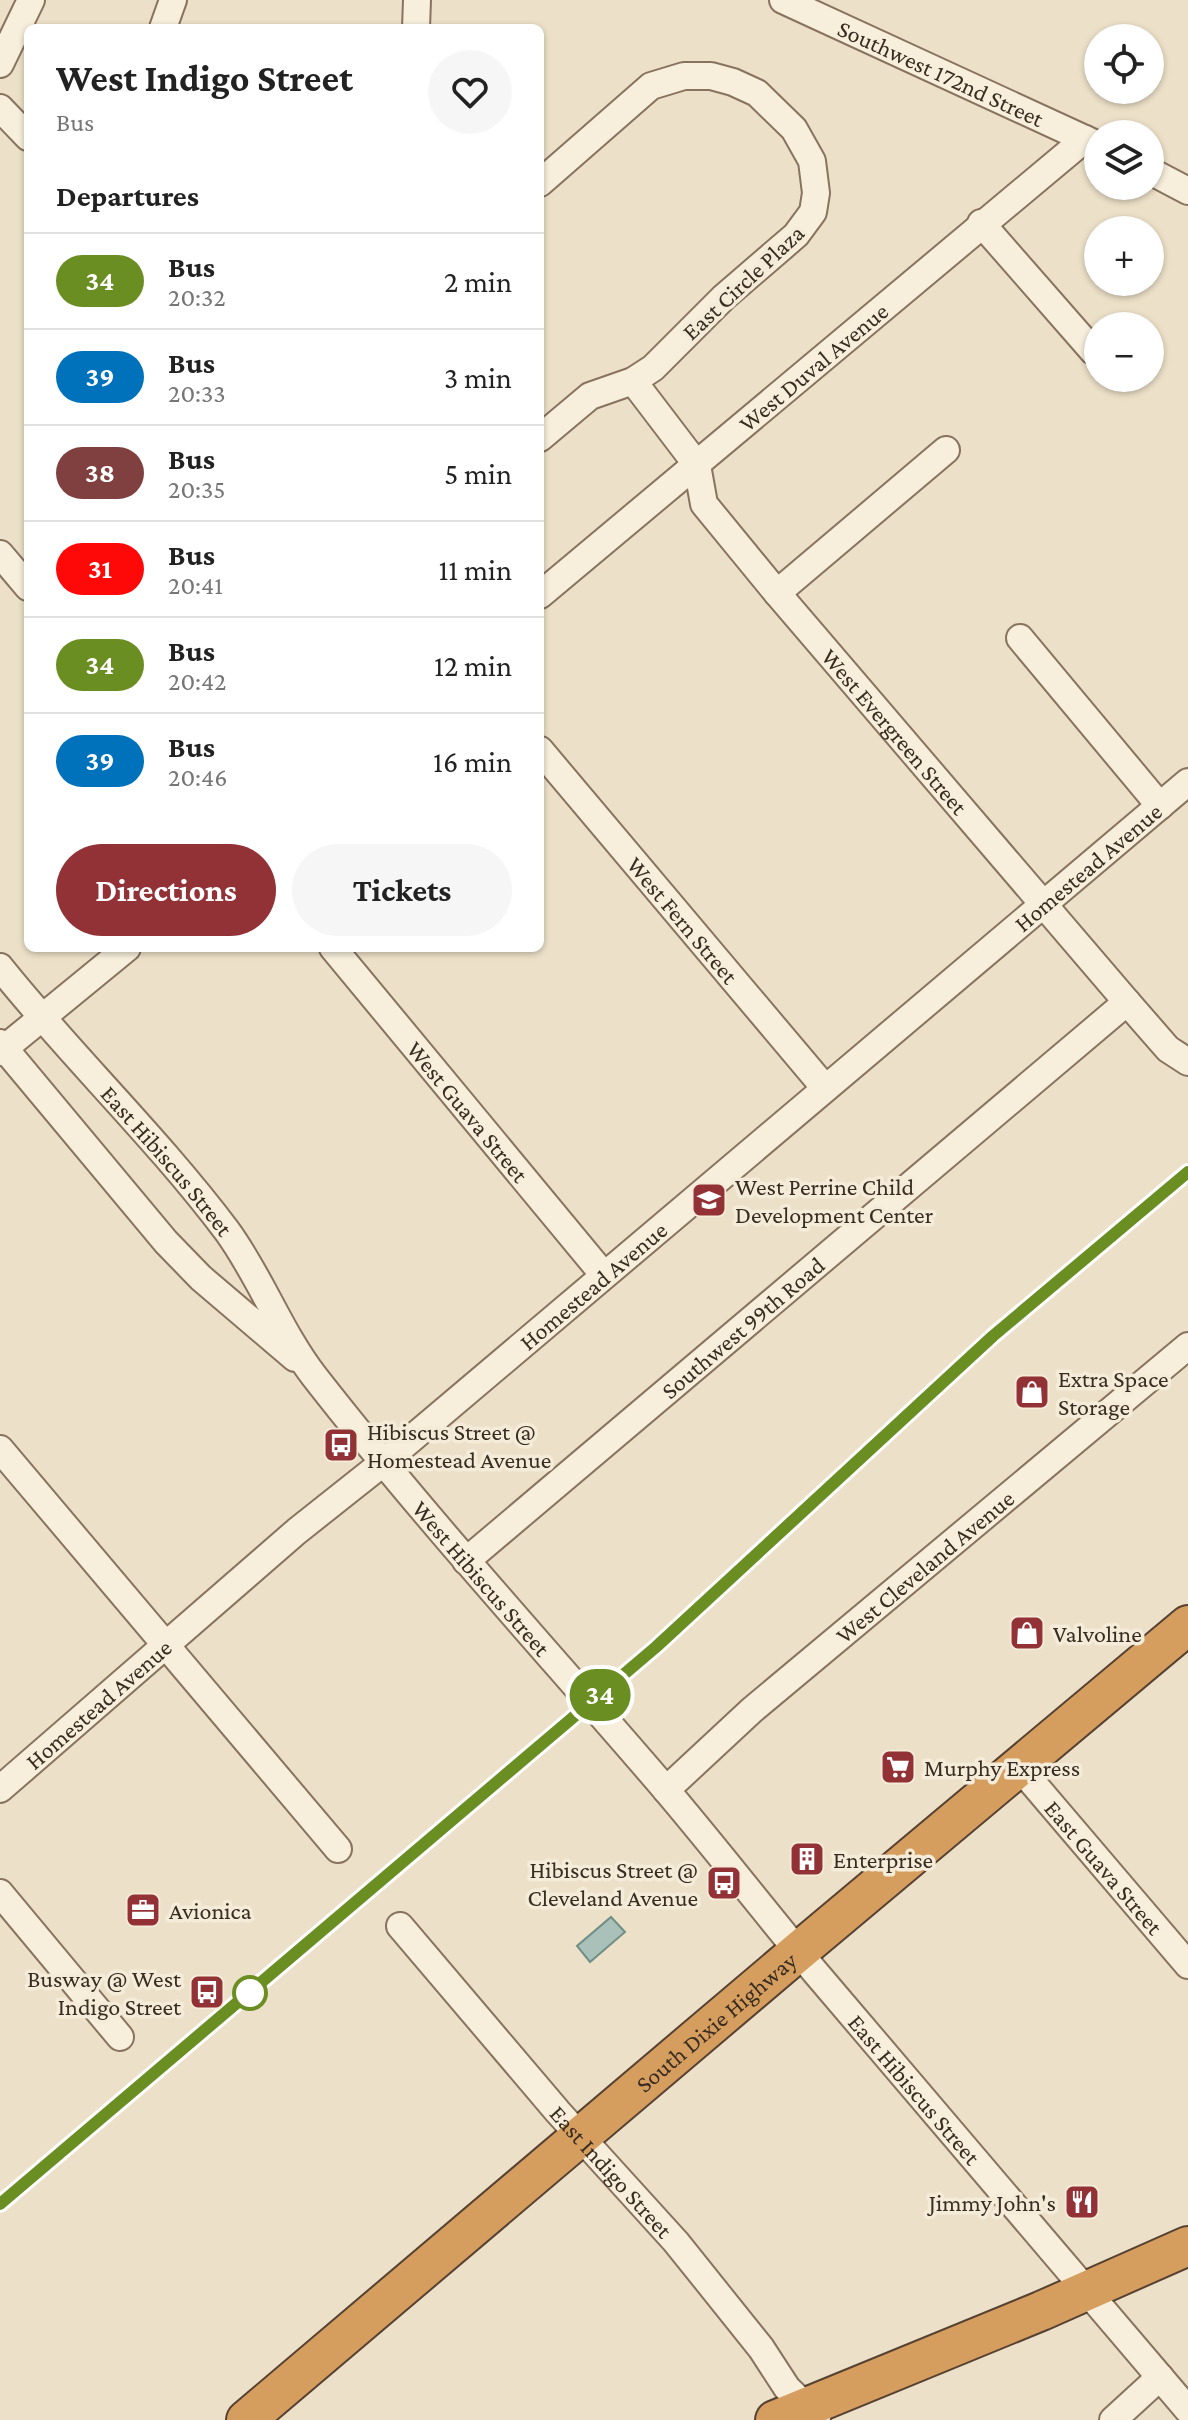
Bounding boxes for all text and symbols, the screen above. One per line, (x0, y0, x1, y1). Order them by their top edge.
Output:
street label: Southwest 172nd Street (834, 14, 1049, 132)
map controls (1084, 24, 1164, 392)
button: locate (1084, 24, 1164, 104)
button: heart (428, 50, 512, 134)
text: West Indigo Street (56, 57, 353, 99)
text: Bus (56, 108, 94, 137)
button: layers (1084, 120, 1164, 200)
text: Departures (56, 179, 199, 212)
button: + (1084, 216, 1164, 296)
street label: East Circle Plaza (677, 219, 809, 345)
text: Bus (168, 250, 215, 283)
text: 34 (86, 265, 114, 296)
text: 2 min (444, 265, 512, 298)
text: 20:32 (168, 283, 226, 312)
street label: West Duval Avenue (733, 297, 893, 436)
button: − (1084, 312, 1164, 392)
text: Bus (168, 346, 215, 379)
text: 39 (86, 361, 114, 392)
text: 3 min (444, 361, 512, 394)
text: 20:33 (168, 379, 226, 408)
text: Bus (168, 442, 215, 475)
text: 38 (85, 457, 115, 488)
text: 5 min (444, 457, 512, 490)
text: 20:35 (168, 475, 226, 504)
text: Bus (168, 538, 215, 571)
text: 31 (88, 553, 112, 584)
text: 11 min (438, 553, 512, 586)
text: 20:41 (168, 571, 223, 600)
text: Bus (168, 634, 215, 667)
street label: West Evergreen Street (817, 643, 974, 820)
text: 34 (86, 649, 114, 680)
text: 12 min (434, 649, 512, 682)
text: 20:42 (168, 667, 226, 696)
text: Bus (168, 730, 215, 763)
text: 39 (86, 745, 114, 776)
text: 16 min (433, 745, 512, 778)
text: 20:46 (168, 763, 228, 792)
street label: Homestead Avenue (1009, 797, 1167, 937)
button: Directions (56, 844, 276, 936)
button: Tickets (292, 844, 512, 936)
street label: West Fern Street (622, 851, 745, 989)
street label: West Guava Street (402, 1035, 535, 1188)
street label: East Hibiscus Street (96, 1080, 240, 1242)
place label: West Perrine Child Development Center (735, 1173, 934, 1228)
school or university icon: West Perrine Child Development Center (690, 1181, 728, 1219)
street label: Homestead Avenue (514, 1216, 672, 1355)
street label: Southwest 99th Road (655, 1251, 830, 1404)
place label: Extra Space Storage (1058, 1365, 1169, 1420)
shop icon: Extra Space Storage (1013, 1373, 1051, 1411)
place label: Hibiscus Street @ Homestead Avenue (367, 1418, 551, 1473)
bus stop icon: Hibiscus Street @ Homestead Avenue (322, 1426, 360, 1464)
street label: West Cleveland Avenue (830, 1484, 1019, 1648)
street label: West Hibiscus Street (407, 1495, 557, 1662)
shop icon: Valvoline (1008, 1614, 1046, 1652)
place label: Valvoline (1053, 1620, 1142, 1647)
street label: Homestead Avenue (20, 1633, 177, 1774)
line badge: 34 (564, 1669, 636, 1721)
text: 34 (586, 1679, 614, 1710)
supermarket icon: Murphy Express (879, 1748, 917, 1786)
place label: Murphy Express (924, 1754, 1080, 1781)
street label: East Guava Street (1040, 1794, 1170, 1940)
building icon: Enterprise (788, 1840, 826, 1878)
place label: Enterprise (833, 1846, 933, 1873)
place label: Hibiscus Street @ Cleveland Avenue (528, 1856, 698, 1911)
bus stop icon: Hibiscus Street @ Cleveland Avenue (705, 1864, 743, 1902)
office icon: Avionica (124, 1891, 162, 1929)
place label: Avionica (169, 1897, 252, 1924)
street label: South Dixie Highway (630, 1945, 802, 2097)
place label: Busway @ West Indigo Street (27, 1965, 182, 2020)
bus stop icon: Busway @ West Indigo Street (188, 1973, 226, 2011)
unlabelled marker (233, 1976, 267, 2010)
street label: East Hibiscus Street (843, 2008, 987, 2170)
street label: East Indigo Street (545, 2099, 679, 2244)
restaurant icon: Jimmy John's (1063, 2183, 1101, 2221)
place label: Jimmy John's (927, 2189, 1056, 2216)

